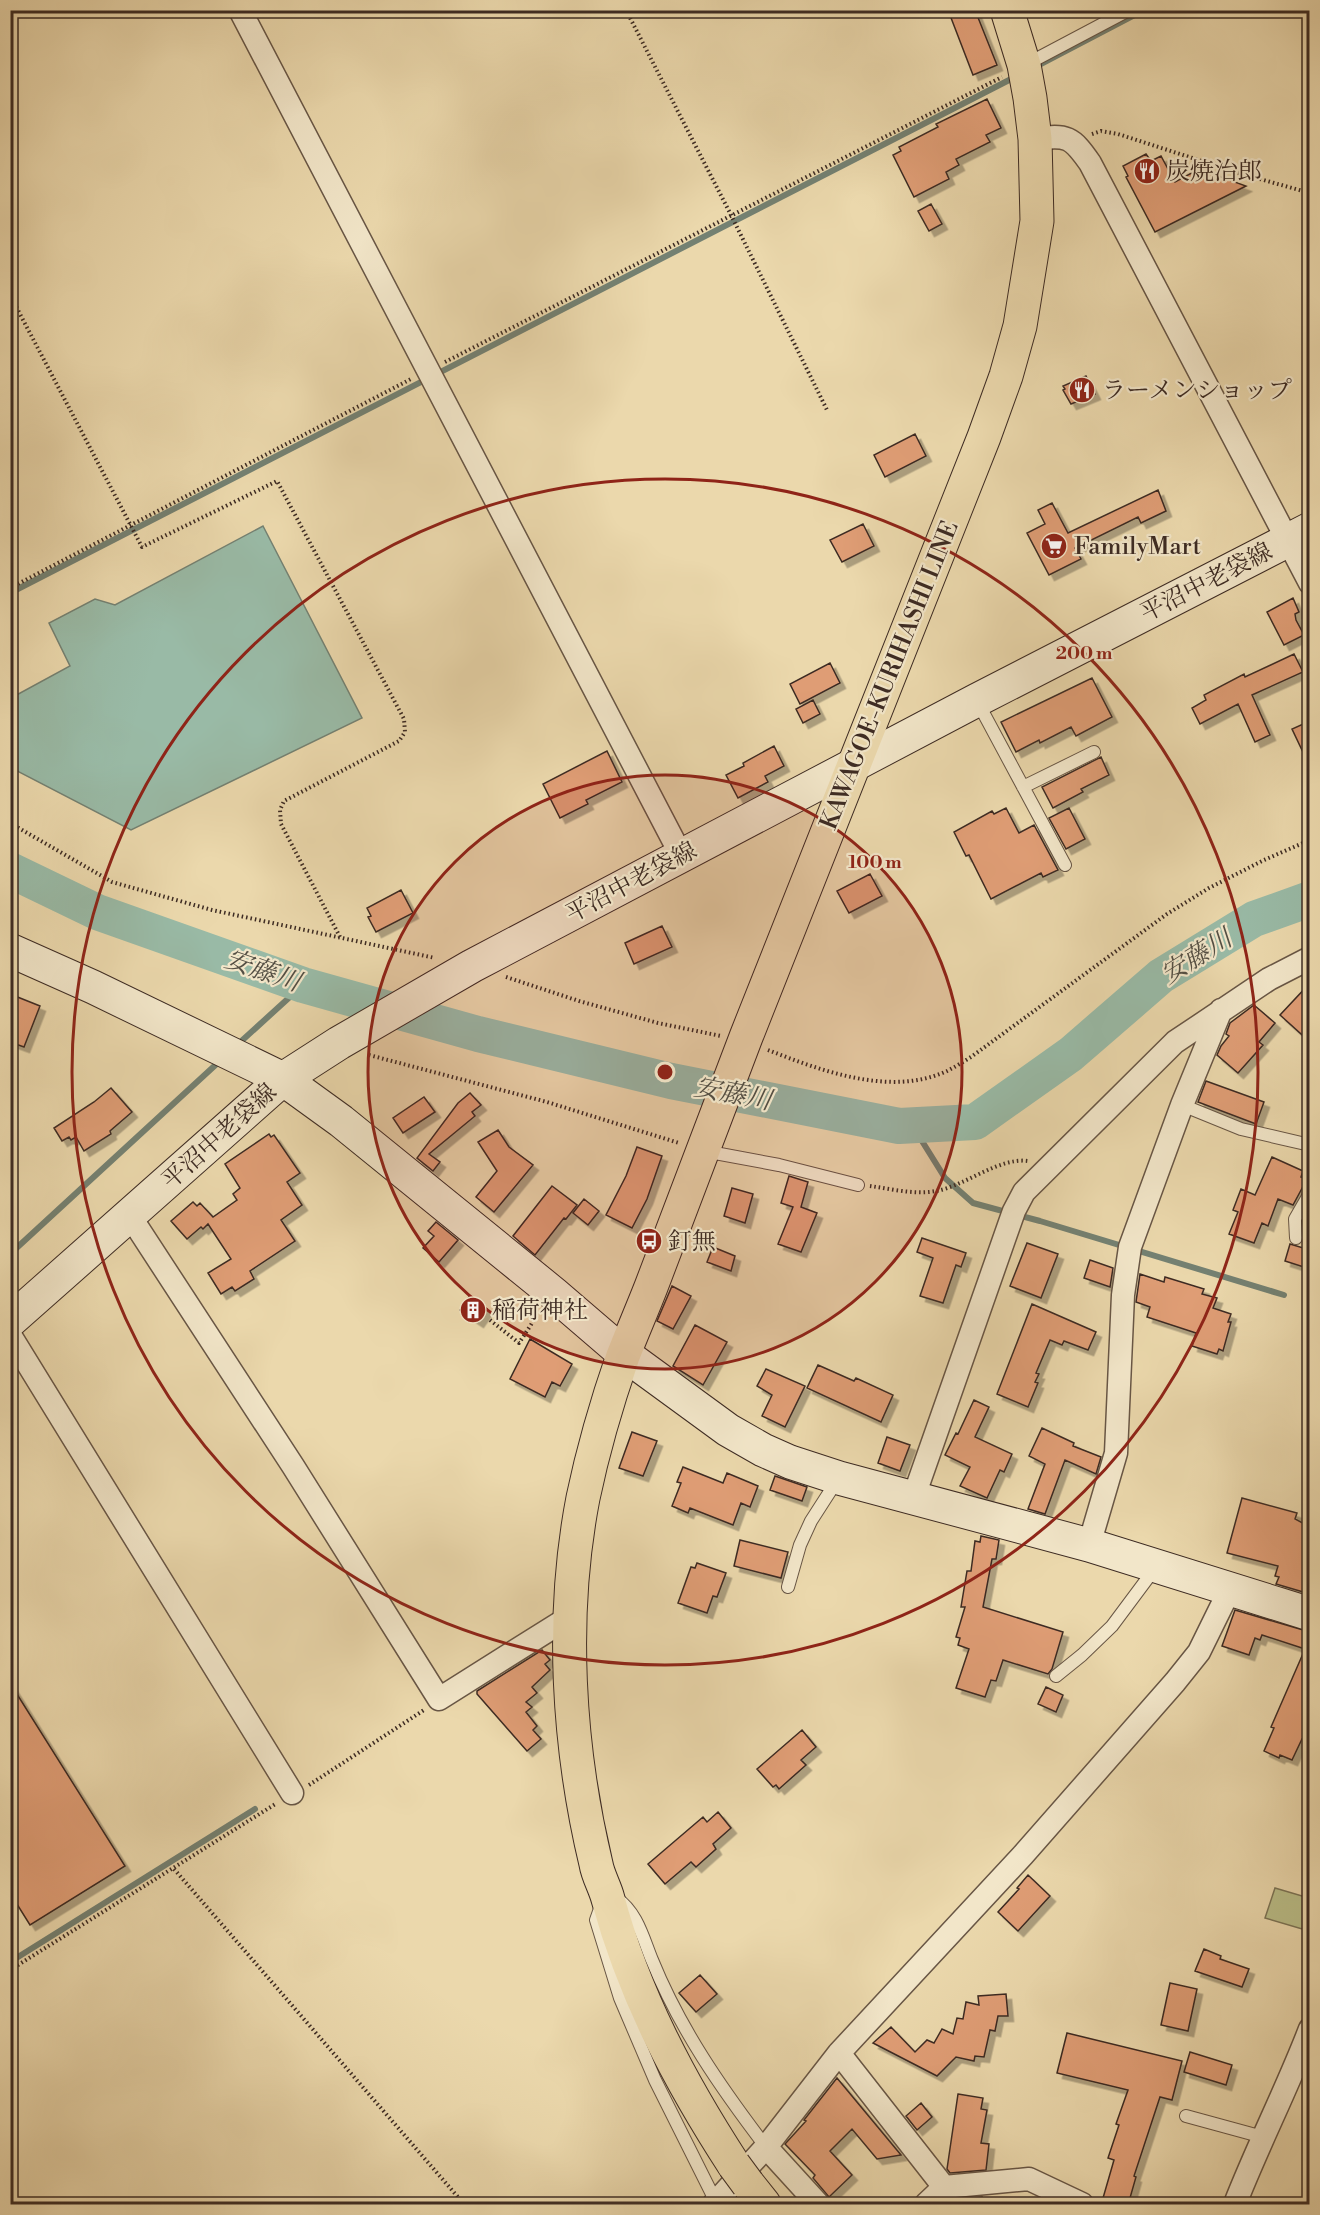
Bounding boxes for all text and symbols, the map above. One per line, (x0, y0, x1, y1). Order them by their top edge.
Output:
restaurant icon: 炭焼治郎 (1132, 156, 1162, 186)
place label: 炭焼治郎 (1166, 157, 1262, 187)
restaurant icon: ラーメンショップ (1067, 375, 1097, 405)
place label: ラーメンショップ (1102, 376, 1292, 406)
street label: KAWAGOE-KURIHASHI LINE (814, 517, 966, 834)
supermarket icon: FamilyMart (1039, 531, 1069, 561)
place label: FamilyMart (1074, 532, 1202, 562)
street label: 平沼中老袋線 (1135, 537, 1277, 629)
text: 200 m (1056, 642, 1113, 665)
street label: 平沼中老袋線 (561, 836, 702, 930)
text: 100 m (848, 851, 902, 874)
water label: 安藤川 (1155, 921, 1241, 991)
water label: 安藤川 (221, 943, 308, 1000)
centre of rings (655, 1062, 675, 1082)
water label: 安藤川 (691, 1071, 777, 1118)
street label: 平沼中老袋線 (156, 1077, 283, 1196)
bus stop icon: 釘無 (634, 1226, 664, 1256)
place label: 釘無 (668, 1227, 716, 1257)
building icon: 稲荷神社 (458, 1295, 488, 1325)
place label: 稲荷神社 (492, 1296, 588, 1326)

